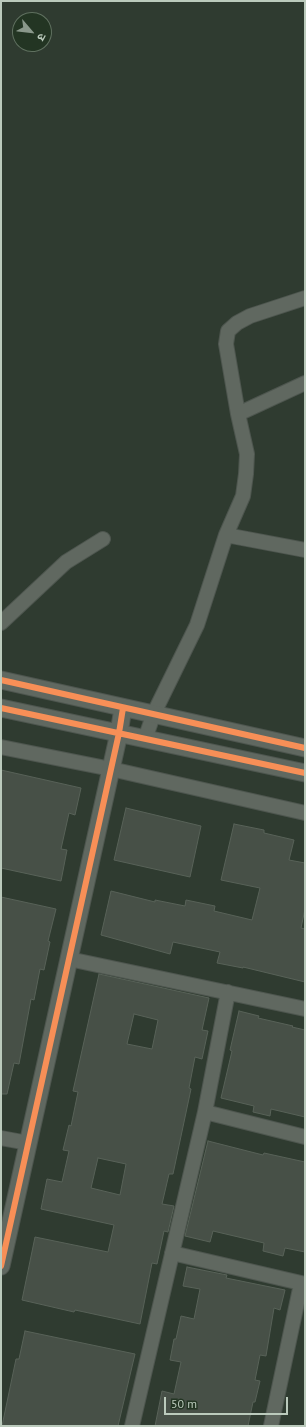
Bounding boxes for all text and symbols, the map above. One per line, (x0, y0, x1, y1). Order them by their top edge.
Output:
north arrow (12, 12, 52, 52)
text: उ (34, 31, 49, 43)
scale bar (166, 1389, 290, 1415)
text: 50 m (171, 1396, 197, 1411)

